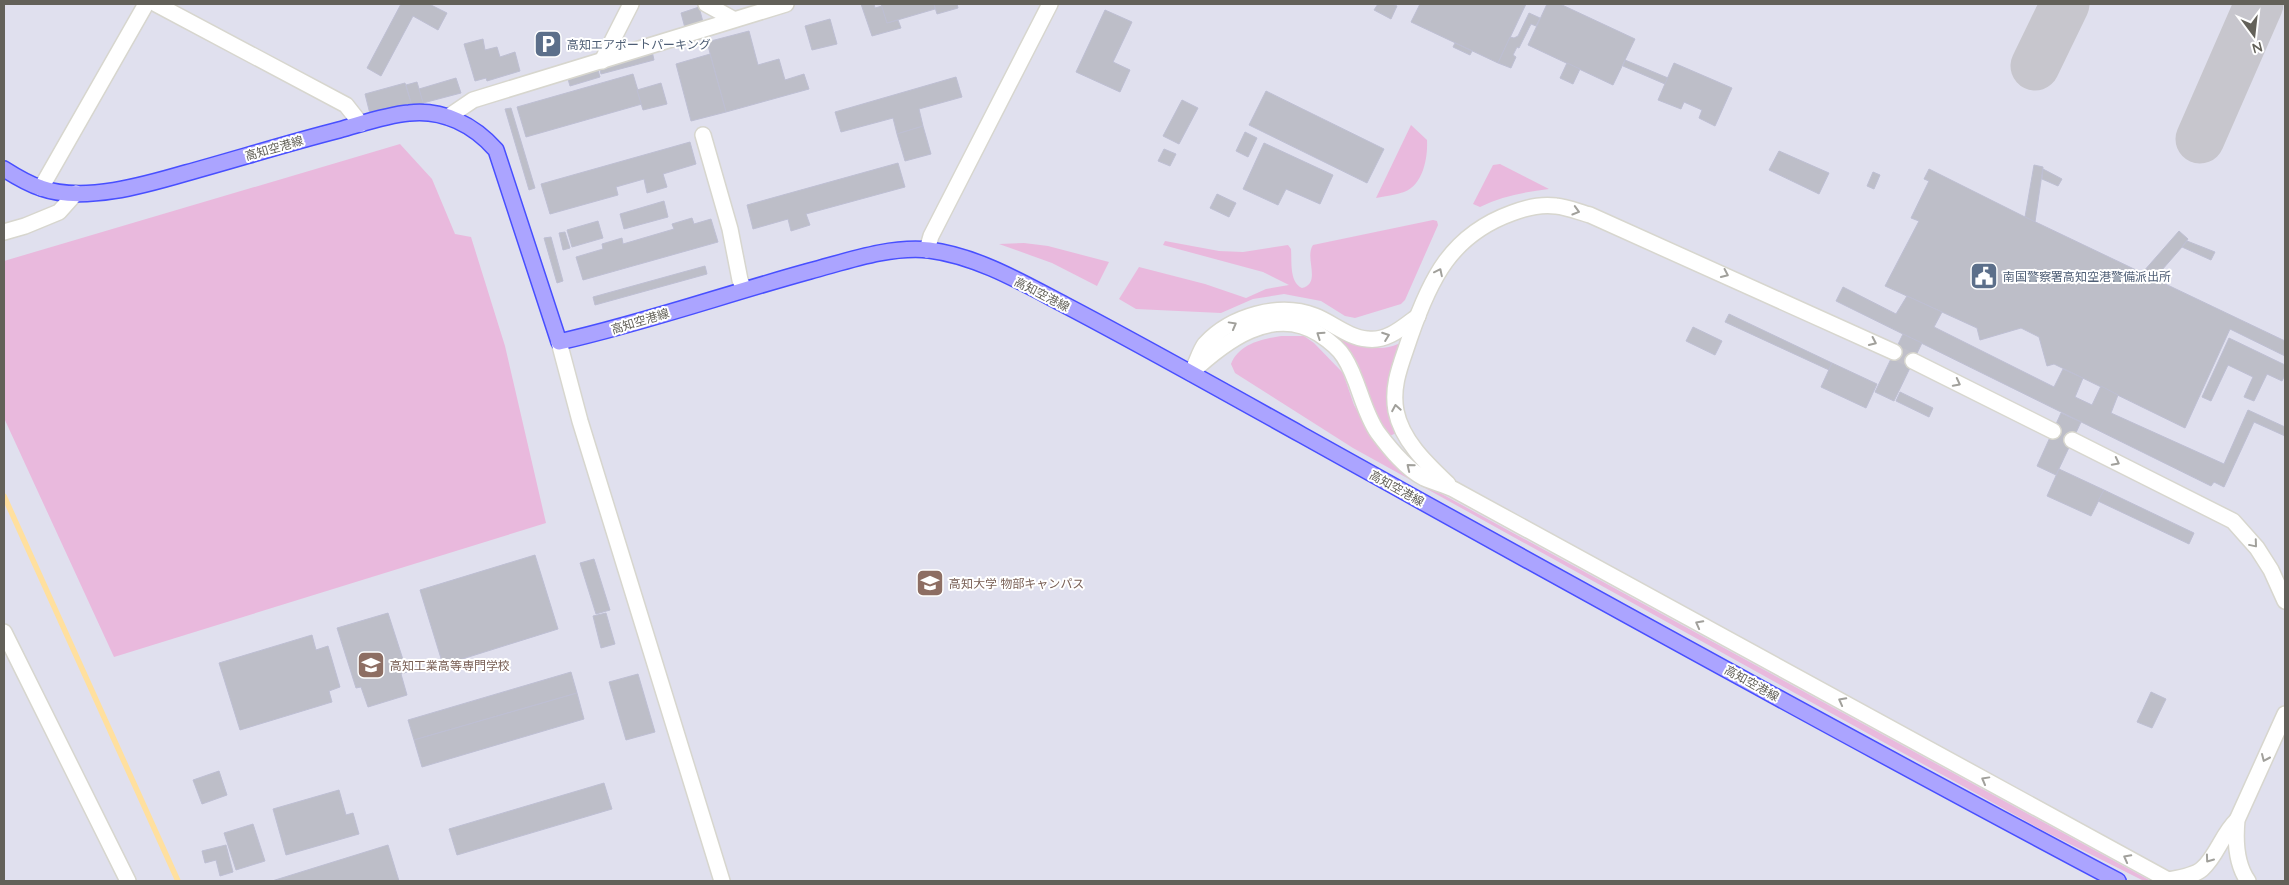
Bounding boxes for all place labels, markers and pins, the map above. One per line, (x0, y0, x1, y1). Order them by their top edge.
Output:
parking icon: 高知エアポートパーキング (533, 29, 563, 59)
place label: 高知エアポートパーキング (567, 37, 711, 52)
public building icon: 南国警察署高知空港警備派出所 (1969, 261, 1999, 291)
place label: 南国警察署高知空港警備派出所 (2003, 269, 2171, 284)
school or university icon: 高知大学 物部キャンパス (915, 568, 945, 598)
place label: 高知大学 物部キャンパス (949, 576, 1084, 591)
school or university icon: 高知工業高等専門学校 (356, 650, 386, 680)
place label: 高知工業高等専門学校 (390, 658, 510, 673)

